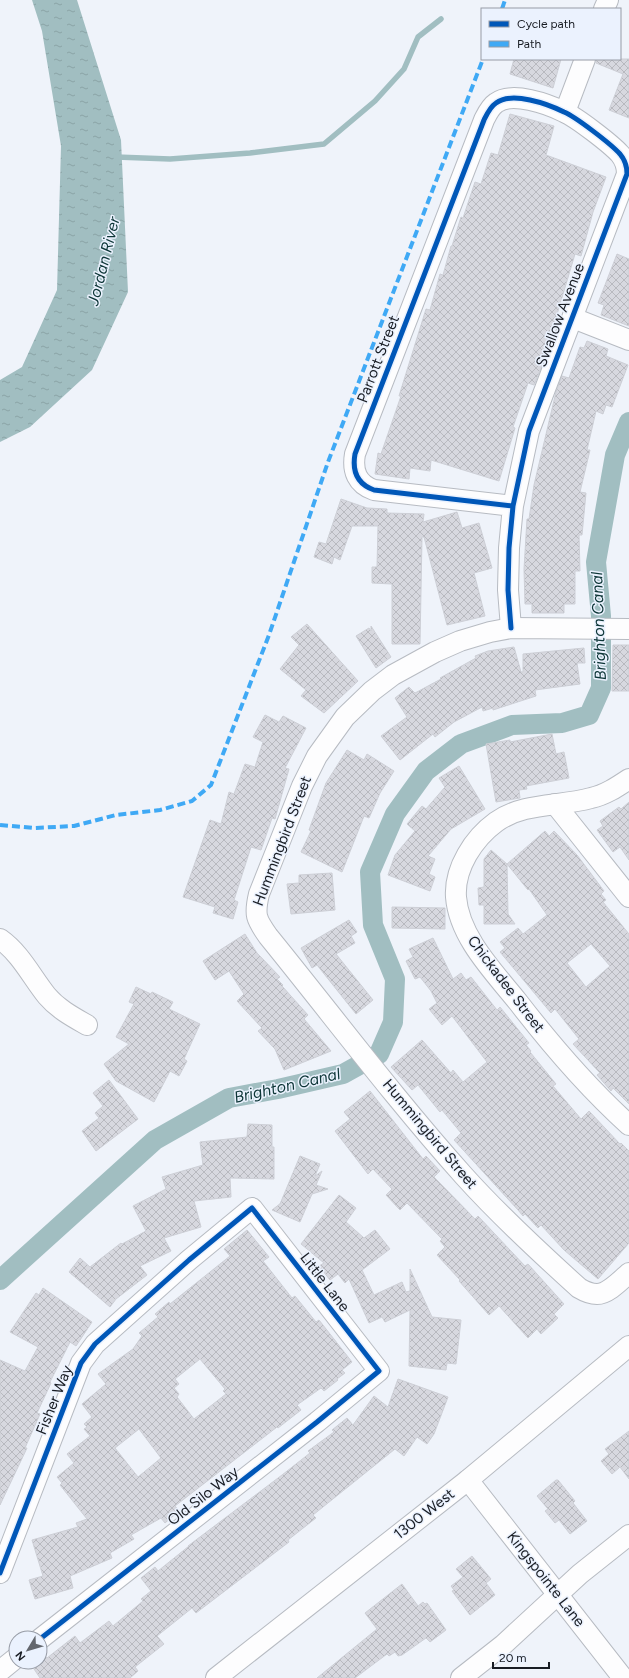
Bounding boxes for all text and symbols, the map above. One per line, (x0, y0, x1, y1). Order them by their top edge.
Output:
legend (481, 8, 621, 60)
text: Cycle path (517, 17, 575, 31)
text: Path (517, 37, 541, 51)
water label: Jordan River (83, 214, 124, 308)
street label: Swallow Avenue (532, 261, 588, 369)
street label: Parrott Street (353, 312, 403, 405)
water label: Brighton Canal (587, 571, 610, 680)
street label: Hummingbird Street (249, 773, 315, 908)
street label: Chickadee Street (464, 932, 548, 1036)
water label: Brighton Canal (232, 1064, 342, 1107)
street label: Hummingbird Street (379, 1075, 481, 1193)
street label: Little Lane (296, 1249, 354, 1315)
street label: Fisher Way (32, 1363, 76, 1437)
street label: Old Silo Way (164, 1463, 242, 1529)
street label: 1300 West (390, 1485, 458, 1543)
street label: Kingspointe Lane (503, 1528, 589, 1630)
north arrow (8, 1630, 48, 1670)
scale bar (493, 1644, 549, 1670)
text: N (13, 1648, 28, 1663)
text: 20 m (499, 1651, 527, 1665)

